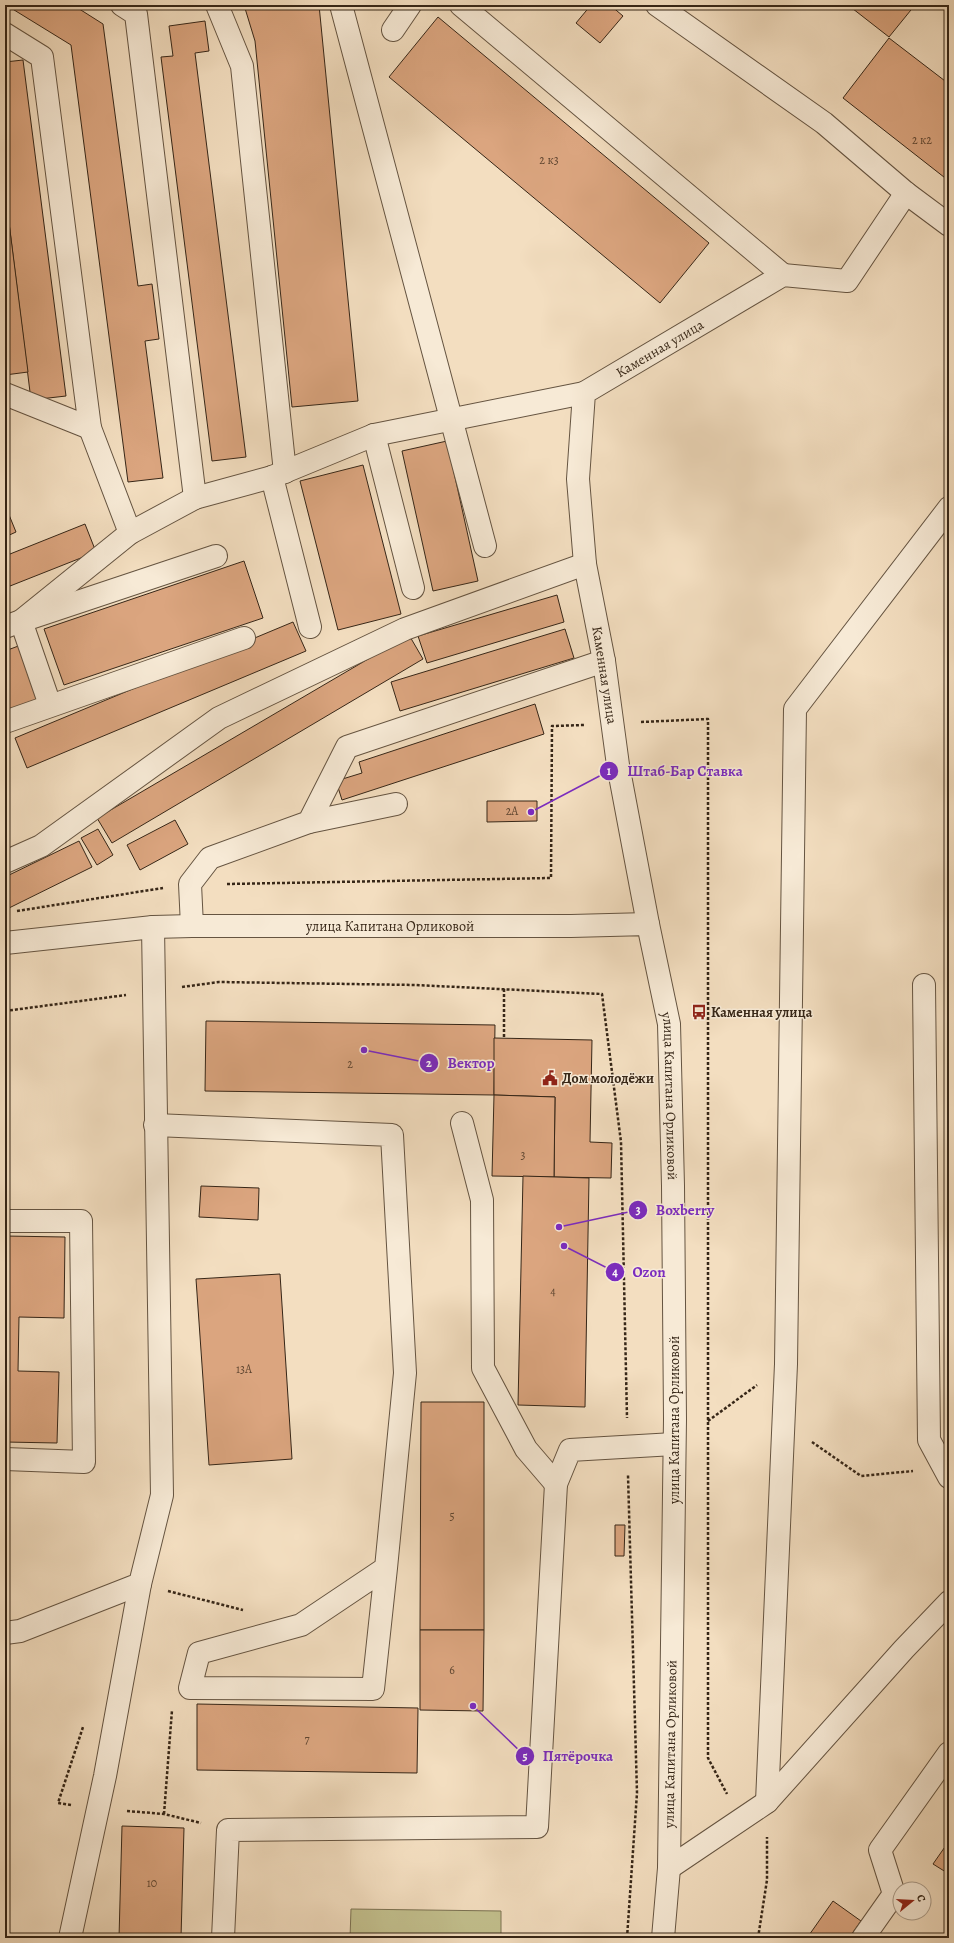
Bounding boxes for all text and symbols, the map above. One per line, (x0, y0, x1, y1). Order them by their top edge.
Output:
house number: 2 к2 (912, 132, 932, 148)
house number: 2 к3 (539, 152, 559, 168)
street label: Каменная улица (612, 315, 708, 382)
street label: Каменная улица (587, 625, 622, 726)
callout: Штаб-Бар Ставка (599, 758, 750, 785)
text: Штаб-Бар Ставка (627, 761, 744, 781)
text: 1 (607, 763, 612, 779)
house number: 2А (506, 803, 519, 819)
street label: улица Капитана Орликовой (305, 917, 474, 936)
bus stop icon: Каменная улица (690, 1003, 708, 1021)
place label: Каменная улица (711, 1003, 813, 1022)
street label: улица Капитана Орликовой (656, 1009, 682, 1180)
callout: Вектор (419, 1050, 502, 1077)
text: Вектор (448, 1053, 494, 1073)
text: 2 (426, 1055, 432, 1071)
house number: 2 (347, 1056, 353, 1072)
public building icon: Дом молодёжи (541, 1069, 559, 1087)
place label: Дом молодёжи (562, 1069, 654, 1088)
house number: 3 (521, 1147, 526, 1163)
callout: Boxberry (628, 1197, 723, 1224)
text: Boxberry (656, 1200, 715, 1220)
text: 3 (635, 1202, 641, 1218)
callout: Ozon (605, 1258, 674, 1285)
text: Ozon (632, 1262, 666, 1282)
text: 4 (612, 1264, 618, 1280)
house number: 4 (550, 1283, 556, 1299)
street label: улица Капитана Орликовой (665, 1336, 684, 1505)
house number: 13А (236, 1361, 253, 1377)
house number: 5 (449, 1508, 455, 1524)
street label: улица Капитана Орликовой (660, 1660, 681, 1829)
house number: 6 (449, 1662, 455, 1678)
house number: 7 (304, 1731, 310, 1747)
callout: Пятёрочка (515, 1742, 621, 1769)
text: Пятёрочка (543, 1746, 614, 1766)
text: 5 (522, 1748, 528, 1764)
house number: 10 (147, 1875, 157, 1891)
north arrow (892, 1881, 932, 1921)
text: С (913, 1893, 929, 1904)

